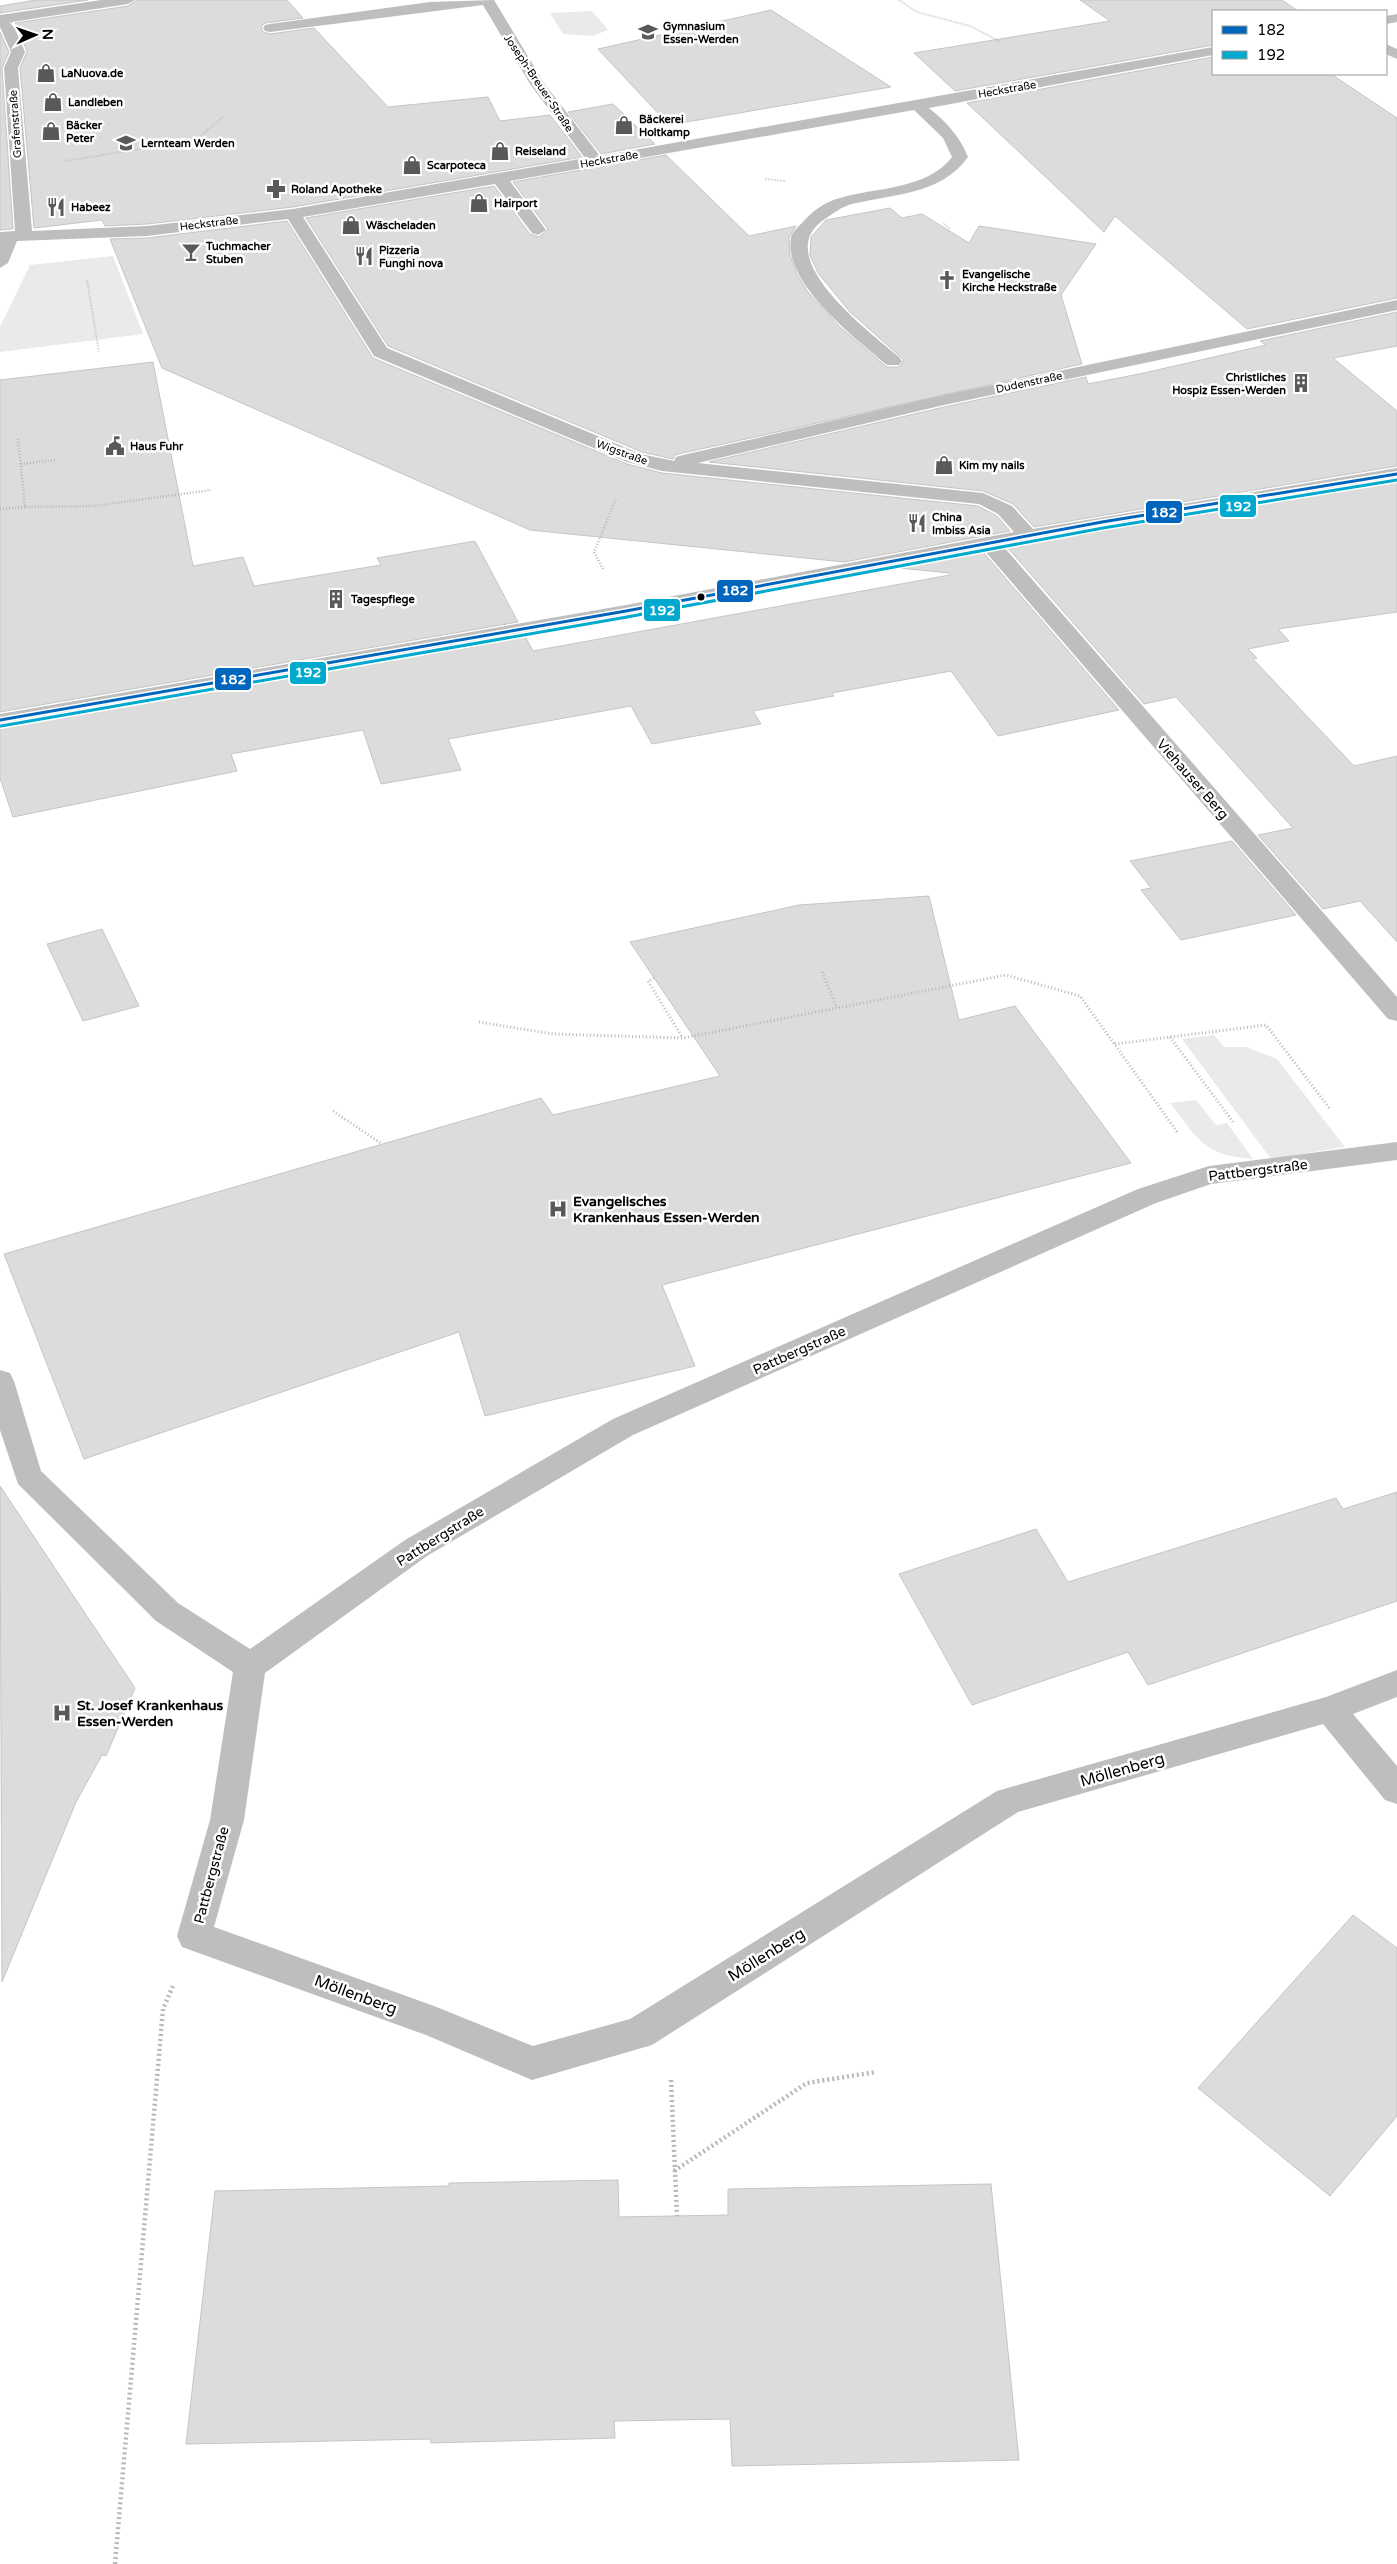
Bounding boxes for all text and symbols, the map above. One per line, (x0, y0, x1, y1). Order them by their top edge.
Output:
north arrow (10, 10, 60, 60)
legend (1212, 10, 1387, 75)
place label: Gymnasium Essen-Werden (663, 20, 739, 46)
school or university icon: Gymnasium Essen-Werden (637, 21, 659, 43)
text: 182 (1257, 21, 1285, 39)
text: N (39, 29, 56, 40)
street label: Joseph-Breuer-Straße (501, 32, 576, 134)
text: 192 (1257, 46, 1285, 64)
shop icon: LaNuova.de (35, 62, 57, 84)
place label: LaNuova.de (61, 67, 124, 80)
street label: Heckstraße (977, 78, 1037, 101)
street label: Grafenstraße (7, 90, 24, 158)
shop icon: Landleben (42, 91, 64, 113)
place label: Landleben (68, 96, 123, 109)
place label: Bäckerei Holtkamp (639, 113, 690, 140)
shop icon: Bäckerei Holtkamp (613, 114, 635, 136)
place label: Bäcker Peter (66, 119, 103, 145)
shop icon: Bäcker Peter (40, 120, 62, 142)
school or university icon: Lernteam Werden (115, 132, 137, 154)
place label: Lernteam Werden (141, 137, 235, 150)
shop icon: Reiseland (489, 140, 511, 162)
place label: Reiseland (515, 145, 566, 158)
street label: Heckstraße (579, 148, 639, 171)
shop icon: Scarpoteca (401, 154, 423, 176)
place label: Scarpoteca (427, 159, 486, 173)
pharmacy icon: Roland Apotheke (265, 178, 287, 200)
place label: Roland Apotheke (291, 183, 383, 197)
shop icon: Hairport (468, 192, 490, 214)
restaurant icon: Habeez (45, 196, 67, 218)
place label: Hairport (494, 197, 538, 211)
place label: Habeez (71, 201, 111, 214)
street label: Heckstraße (179, 213, 239, 234)
shop icon: Wäscheladen (340, 214, 362, 236)
place label: Wäscheladen (366, 219, 436, 232)
place label: Tuchmacher Stuben (205, 240, 271, 266)
bar icon: Tuchmacher Stuben (180, 241, 202, 263)
place label: Pizzeria Funghi nova (379, 244, 443, 271)
restaurant icon: Pizzeria Funghi nova (353, 245, 375, 267)
place label: Evangelische Kirche Heckstraße (962, 268, 1058, 294)
church icon: Evangelische Kirche Heckstraße (936, 269, 958, 291)
street label: Dudenstraße (995, 369, 1063, 396)
place label: Christliches Hospiz Essen-Werden (1172, 371, 1287, 398)
building icon: Christliches Hospiz Essen-Werden (1290, 372, 1312, 394)
public building icon: Haus Fuhr (104, 435, 126, 457)
street label: Wigstraße (594, 437, 649, 468)
place label: Haus Fuhr (130, 440, 184, 453)
shop icon: Kim my nails (933, 454, 955, 476)
place label: Kim my nails (959, 459, 1025, 473)
line badge: 192 (1219, 494, 1257, 518)
text: 192 (1225, 498, 1251, 515)
line badge: 182 (1145, 500, 1183, 524)
text: 182 (1151, 504, 1177, 521)
place label: China Imbiss Asia (932, 511, 991, 537)
restaurant icon: China Imbiss Asia (906, 512, 928, 534)
line badge: 182 (716, 579, 754, 603)
text: 182 (722, 582, 748, 599)
building icon: Tagespflege (325, 588, 347, 610)
unlabelled marker (696, 592, 706, 602)
place label: Tagespflege (350, 593, 415, 607)
line badge: 192 (643, 598, 681, 622)
text: 192 (649, 602, 675, 619)
line badge: 192 (289, 661, 327, 685)
text: 192 (295, 664, 321, 681)
line badge: 182 (214, 667, 252, 691)
text: 182 (220, 671, 246, 688)
street label: Viehauser Berg (1153, 736, 1232, 823)
street label: Pattbergstraße (1207, 1156, 1309, 1185)
place label: Evangelisches Krankenhaus Essen-Werden (573, 1193, 760, 1226)
hospital icon: Evangelisches Krankenhaus Essen-Werden (547, 1198, 569, 1220)
street label: Pattbergstraße (750, 1322, 848, 1379)
street label: Pattbergstraße (393, 1503, 487, 1570)
place label: St. Josef Krankenhaus Essen-Werden (77, 1697, 224, 1730)
hospital icon: St. Josef Krankenhaus Essen-Werden (51, 1702, 73, 1724)
street label: Möllenberg (1078, 1748, 1167, 1792)
street label: Pattbergstraße (190, 1825, 233, 1926)
street label: Möllenberg (724, 1923, 809, 1986)
street label: Möllenberg (311, 1971, 400, 2019)

